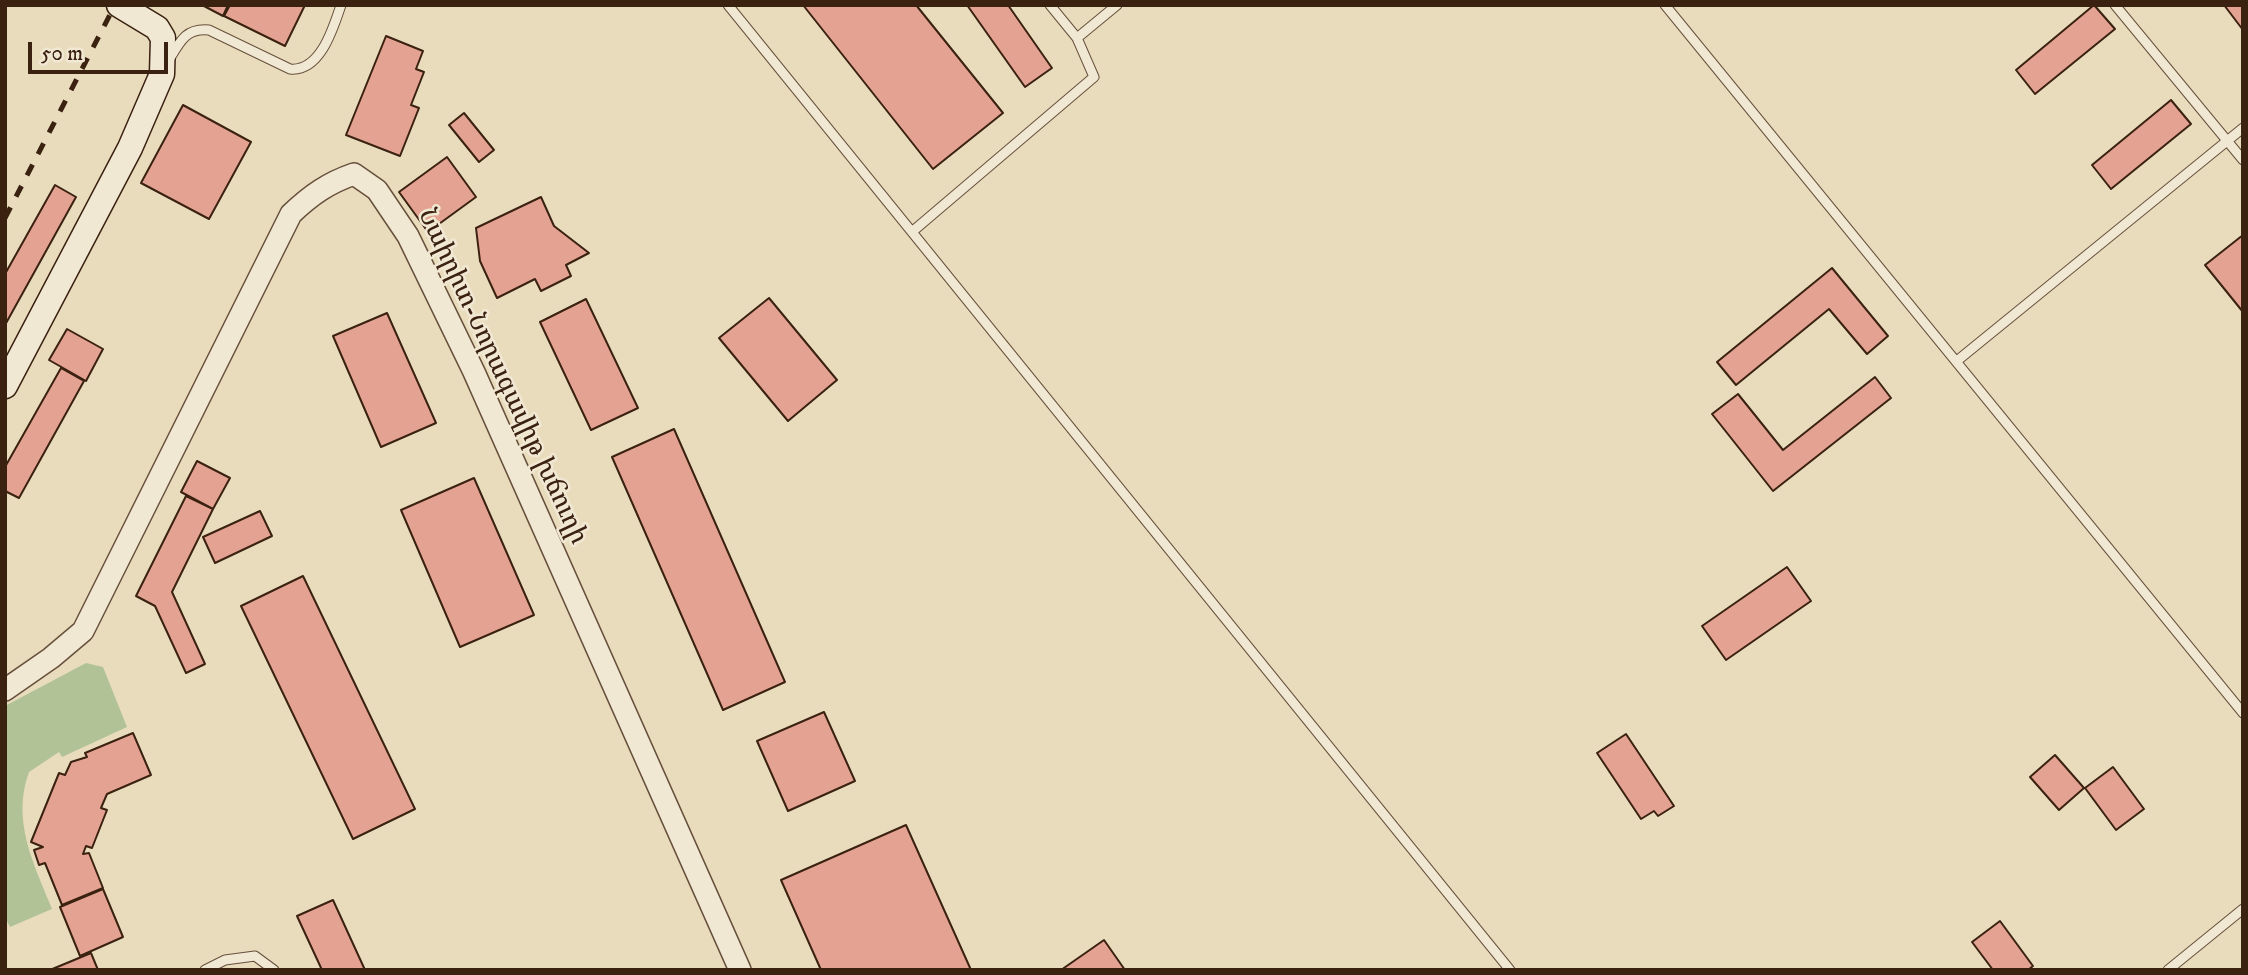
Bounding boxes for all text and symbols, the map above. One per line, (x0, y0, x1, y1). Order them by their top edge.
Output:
scale bar (32, 28, 172, 72)
text: 50 m (41, 41, 83, 67)
street label: Նաիրիտ-Նորագավիթ խճուղի (409, 204, 593, 550)

